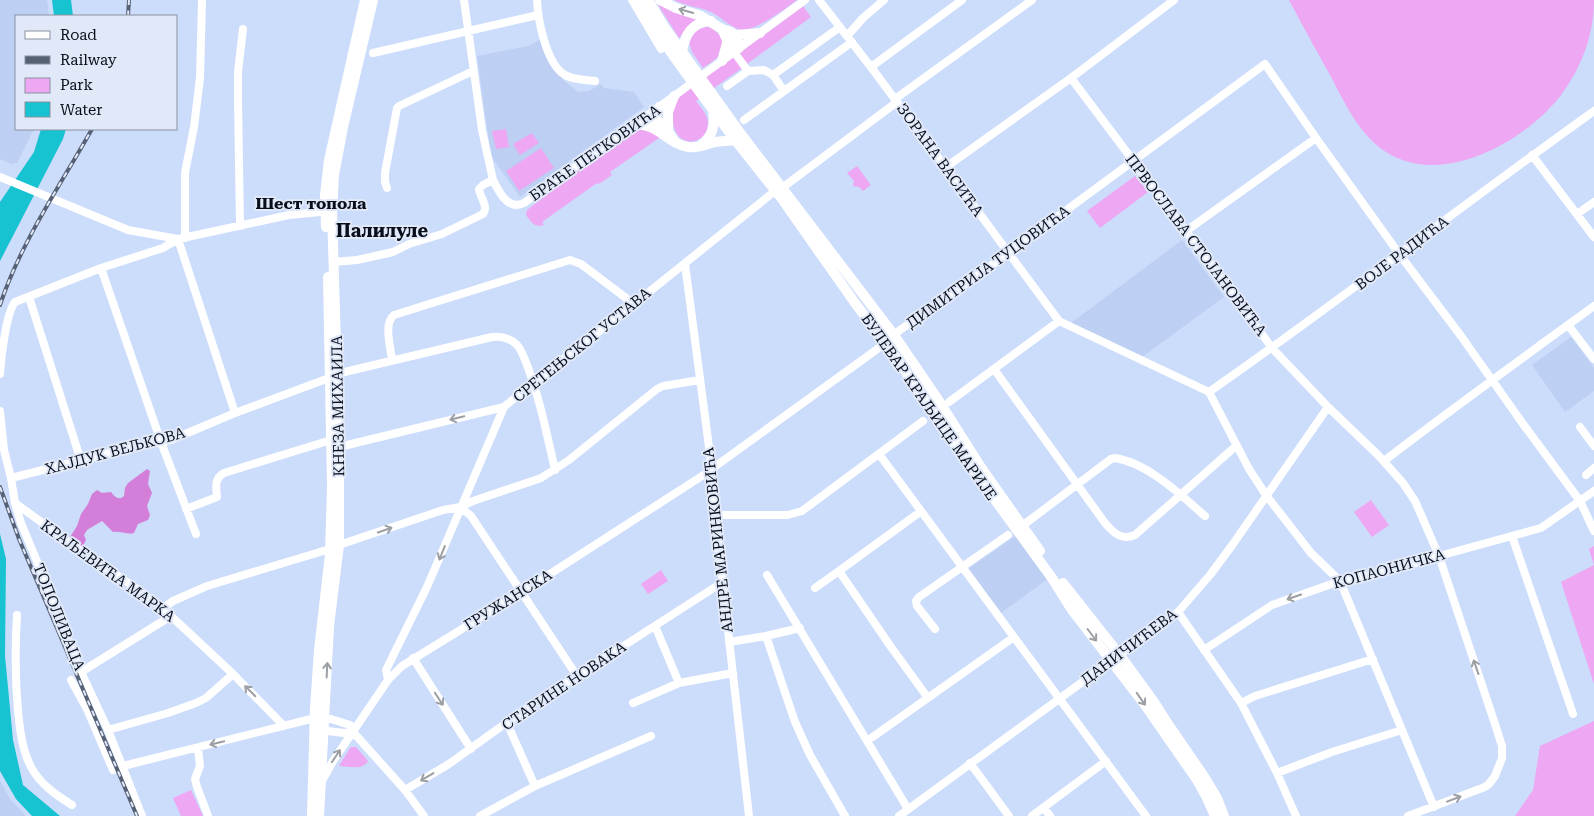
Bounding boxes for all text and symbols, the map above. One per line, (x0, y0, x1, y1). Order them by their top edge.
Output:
one-way arrow (678, 6, 694, 16)
legend (15, 15, 178, 130)
text: Road (60, 26, 97, 44)
text: Railway (60, 51, 117, 69)
text: Park (60, 76, 94, 94)
street label: ЗОРАНА ВАСИЋА (893, 100, 987, 221)
text: Water (60, 101, 102, 119)
street label: БРАЋЕ ПЕТКОВИЋА (526, 101, 664, 205)
street label: ПРВОСЛАВА СТОЈАНОВИЋА (1122, 150, 1271, 340)
district label: Шест топола (256, 194, 367, 213)
street label: ДИМИТРИЈА ТУЦОВИЋА (903, 201, 1074, 332)
street label: ВОЈЕ РАДИЋА (1352, 212, 1452, 294)
district label: Палилуле (336, 220, 429, 241)
street label: СРЕТЕЊСКОГ УСТАВА (510, 284, 655, 406)
street label: БУЛЕВАР КРАЉИЦЕ МАРИЈЕ (857, 310, 1001, 504)
street label: КНЕЗА МИХАИЛА (328, 335, 348, 477)
one-way arrow (449, 414, 465, 423)
street label: ХАЈДУК ВЕЉКОВА (43, 423, 188, 478)
street label: АНДРЕ МАРИНКОВИЋА (699, 446, 737, 634)
street label: КРАЉЕВИЋА МАРКА (37, 516, 179, 626)
one-way arrow (377, 525, 393, 534)
one-way arrow (437, 544, 446, 560)
street label: КОПАОНИЧКА (1331, 545, 1448, 593)
street label: ТОПОЛИВАЦА (29, 561, 89, 674)
street label: ГРУЖАНСКА (461, 566, 556, 634)
one-way arrow (1286, 593, 1302, 602)
street label: ДАНИЧИЋЕВА (1077, 605, 1181, 689)
one-way arrow (1086, 628, 1097, 641)
street label: СТАРИНЕ НОВАКА (499, 637, 630, 734)
one-way arrow (1471, 660, 1480, 675)
one-way arrow (322, 662, 331, 678)
one-way arrow (244, 685, 256, 697)
one-way arrow (434, 691, 444, 705)
one-way arrow (1136, 692, 1146, 706)
one-way arrow (209, 739, 225, 749)
one-way arrow (332, 750, 342, 764)
one-way arrow (421, 772, 435, 782)
one-way arrow (1446, 794, 1461, 803)

